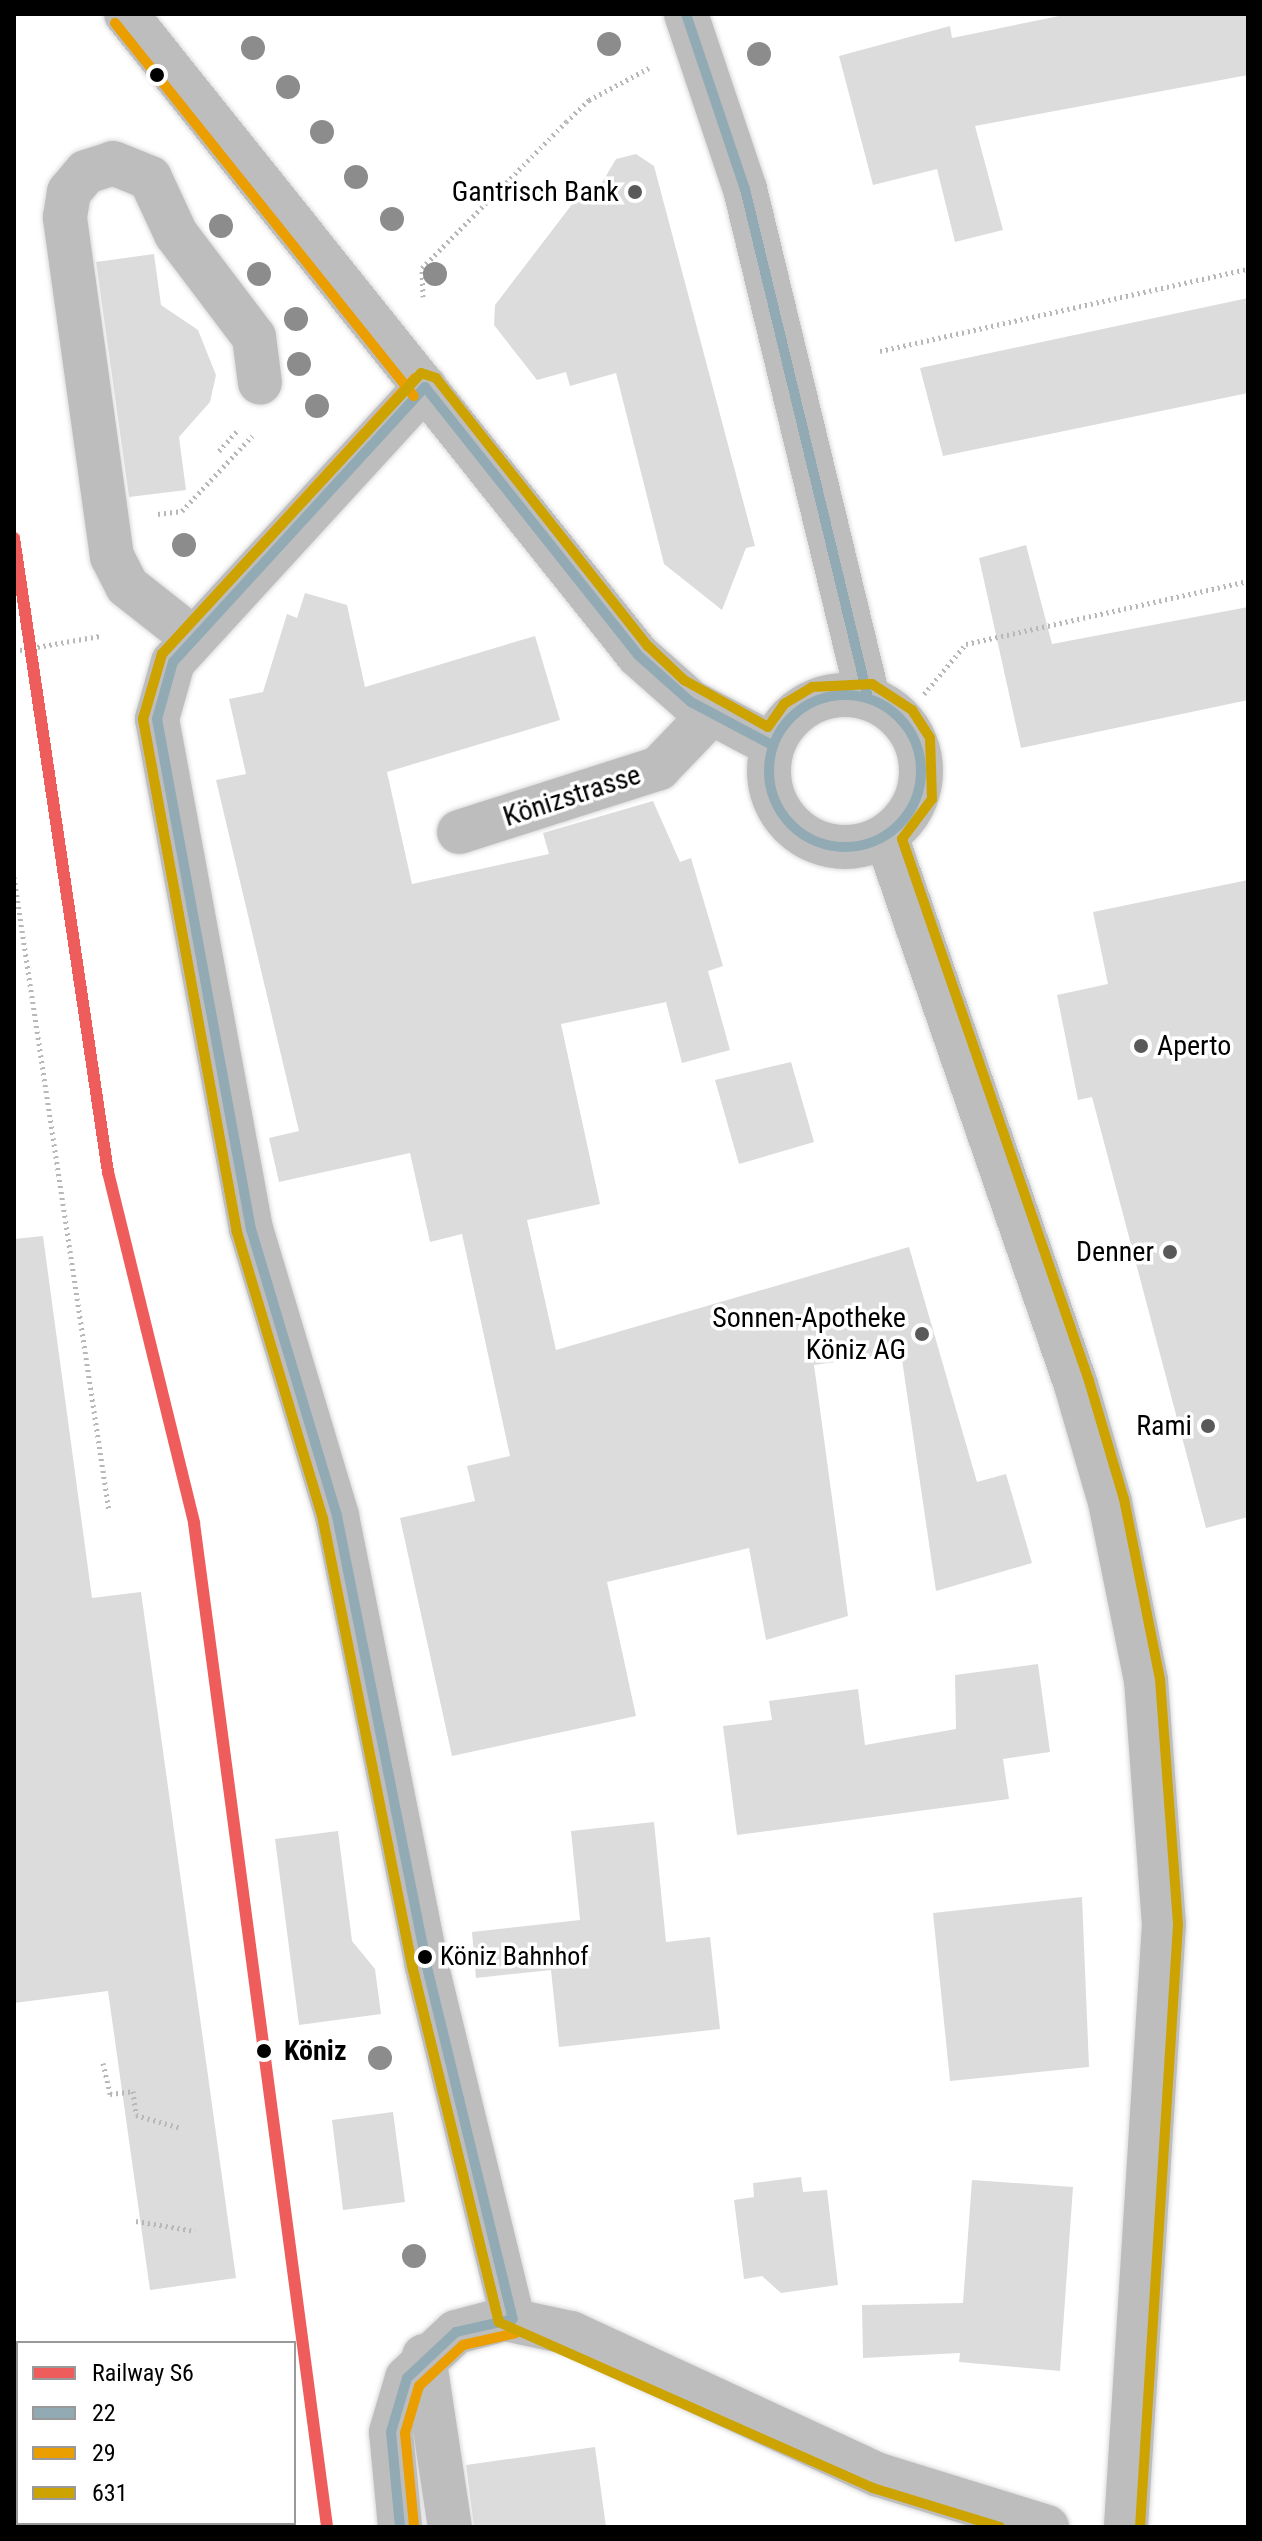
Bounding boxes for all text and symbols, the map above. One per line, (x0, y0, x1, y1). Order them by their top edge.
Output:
unlabelled marker (149, 67, 165, 83)
place label: Gantrisch Bank (452, 175, 619, 209)
marker: Gantrisch Bank (626, 183, 644, 201)
street label: Könizstrasse (499, 758, 645, 834)
place label: Aperto (1157, 1029, 1231, 1063)
marker: Aperto (1132, 1037, 1150, 1055)
place label: Denner (1076, 1235, 1154, 1269)
marker: Denner (1161, 1243, 1179, 1261)
place label: Sonnen-Apotheke Köniz AG (712, 1301, 906, 1367)
marker: Sonnen-Apotheke Köniz AG (913, 1325, 931, 1343)
place label: Rami (1136, 1409, 1192, 1443)
marker: Rami (1199, 1417, 1217, 1435)
place label: Köniz Bahnhof (440, 1941, 588, 1973)
marker: Köniz Bahnhof (417, 1949, 433, 1965)
place label: Köniz (284, 2034, 347, 2068)
marker: Köniz (251, 2038, 277, 2064)
legend (16, 2341, 296, 2525)
text: Railway S6 (92, 2359, 194, 2387)
text: 22 (92, 2399, 116, 2427)
text: 29 (92, 2439, 116, 2467)
text: 631 (92, 2479, 128, 2507)

